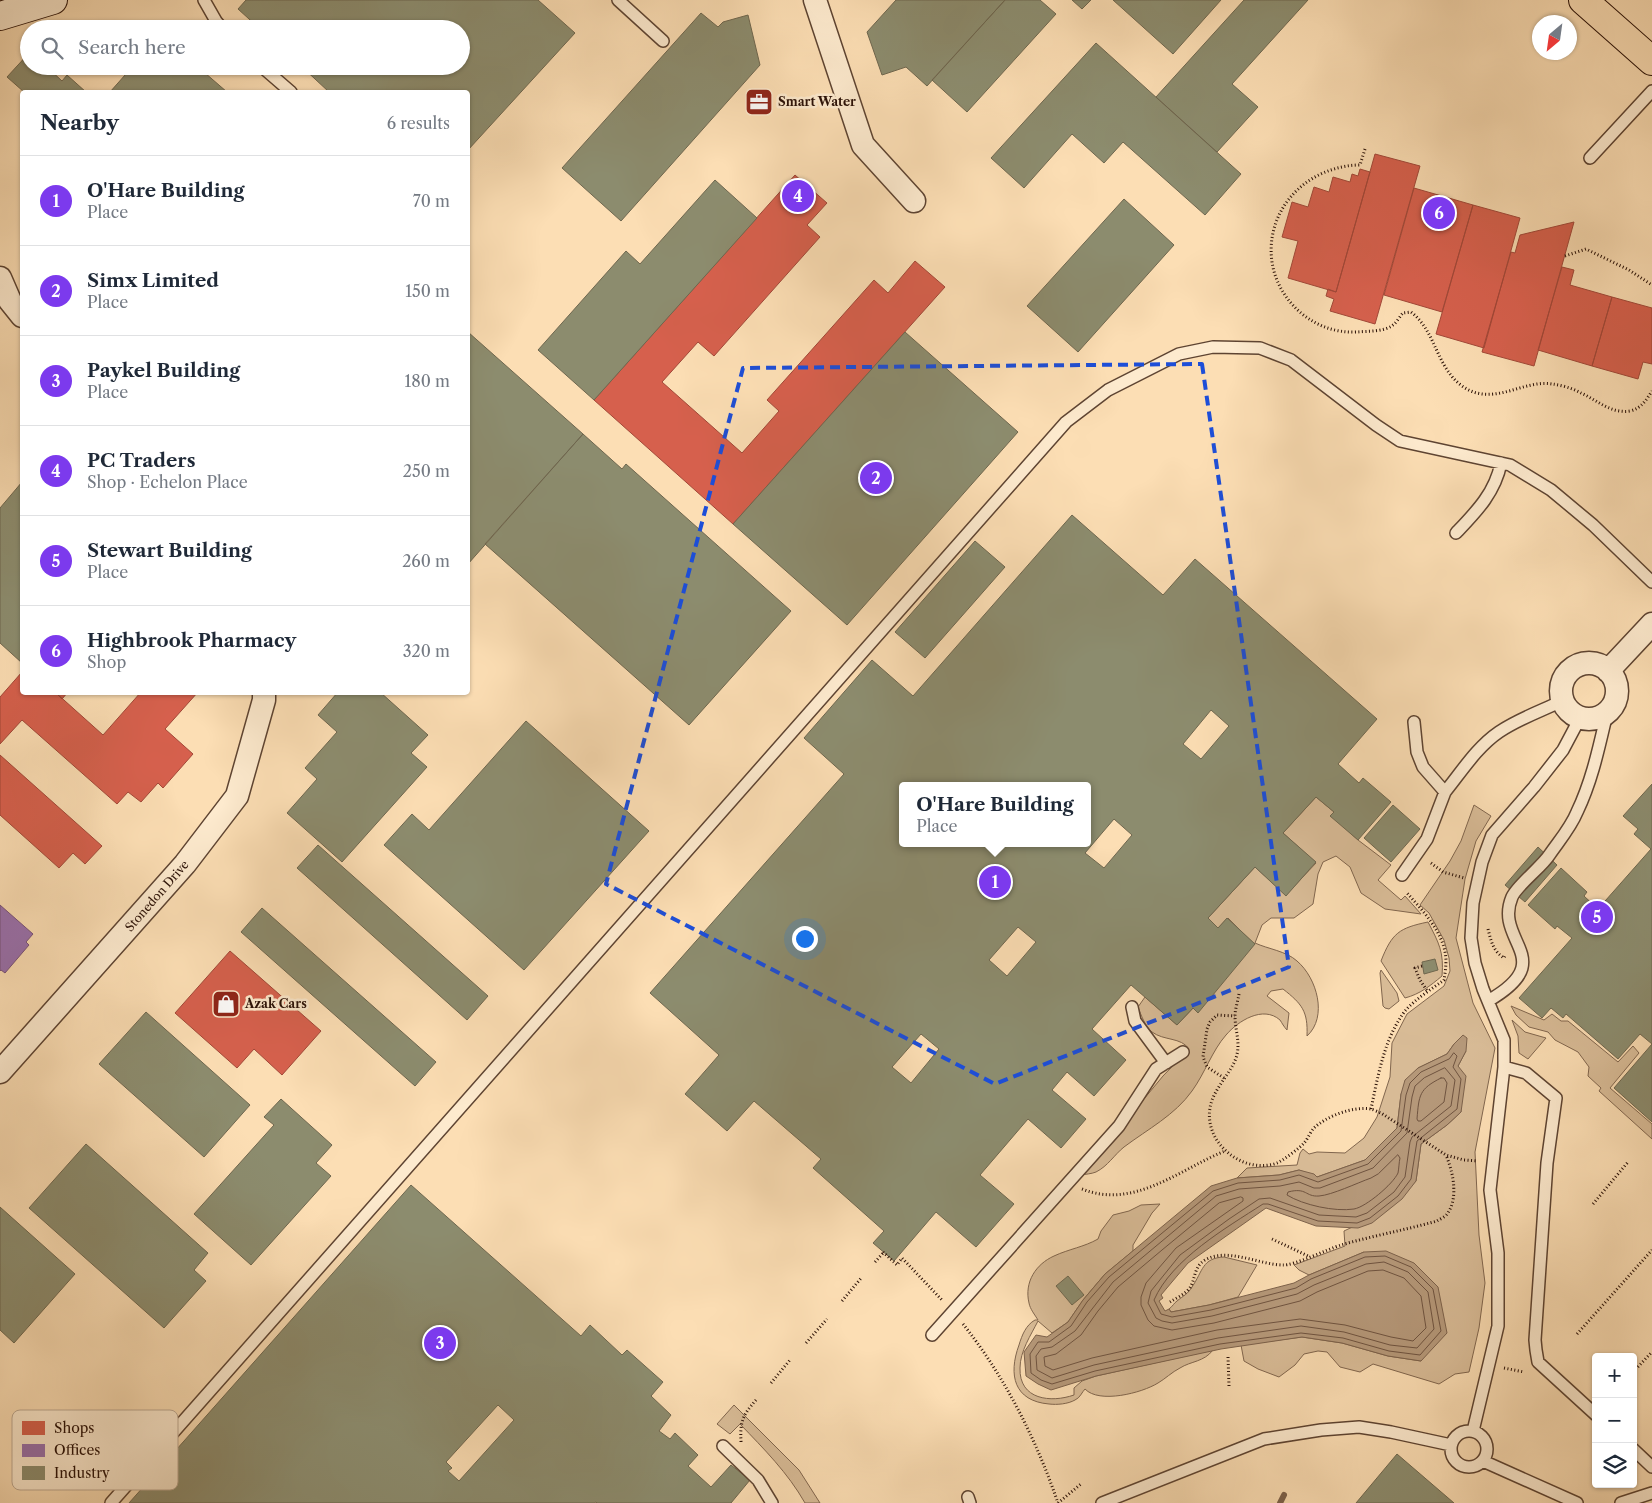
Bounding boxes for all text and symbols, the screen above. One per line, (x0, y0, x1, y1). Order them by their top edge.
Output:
north arrow (1532, 15, 1577, 60)
search box (20, 20, 470, 75)
icon: search (38, 34, 66, 62)
text: Search here (78, 36, 186, 59)
office icon: Smart Water (744, 87, 774, 117)
place label: Smart Water (778, 94, 856, 109)
text: Nearby (40, 110, 119, 135)
text: 6 results (387, 113, 450, 133)
pin: 4 (782, 177, 814, 215)
text: O'Hare Building (87, 179, 245, 202)
text: 1 (52, 191, 60, 211)
text: 70 m (413, 191, 450, 211)
pin: 6 (1423, 194, 1455, 232)
text: Place (87, 202, 128, 222)
text: Simx Limited (87, 269, 219, 292)
text: 2 (51, 281, 61, 301)
text: 150 m (405, 281, 450, 301)
text: Place (87, 292, 128, 312)
text: Paykel Building (87, 359, 240, 382)
text: 3 (51, 371, 61, 391)
text: 180 m (404, 371, 450, 391)
text: Place (87, 382, 128, 402)
text: PC Traders (87, 449, 195, 472)
pin: 2 (860, 459, 892, 497)
text: 4 (51, 461, 61, 481)
text: 250 m (403, 461, 450, 481)
text: Shop · Echelon Place (87, 472, 248, 492)
text: Stewart Building (87, 539, 252, 562)
text: 5 (52, 551, 60, 571)
text: 260 m (402, 551, 450, 571)
text: Place (87, 562, 128, 582)
text: Highbrook Pharmacy (87, 629, 296, 652)
text: 6 (51, 641, 61, 661)
text: 320 m (403, 641, 450, 661)
text: Shop (87, 652, 126, 672)
popup (899, 782, 1091, 847)
text: O'Hare Building (916, 793, 1074, 816)
text: Place (916, 816, 957, 836)
street label: Stonedon Drive (122, 857, 192, 934)
pin: 1 (979, 863, 1011, 901)
pin: 5 (1581, 898, 1613, 936)
your location (792, 926, 818, 952)
shop icon: Azak Cars (211, 989, 241, 1019)
place label: Azak Cars (244, 996, 307, 1011)
pin: 3 (424, 1324, 456, 1362)
map controls (1592, 1353, 1637, 1488)
button: + (1592, 1353, 1637, 1398)
button: − (1592, 1398, 1637, 1443)
legend (12, 1410, 178, 1490)
text: Shops (54, 1419, 94, 1437)
text: Offices (54, 1441, 100, 1459)
button: layers (1592, 1443, 1637, 1488)
text: Industry (54, 1464, 110, 1482)

